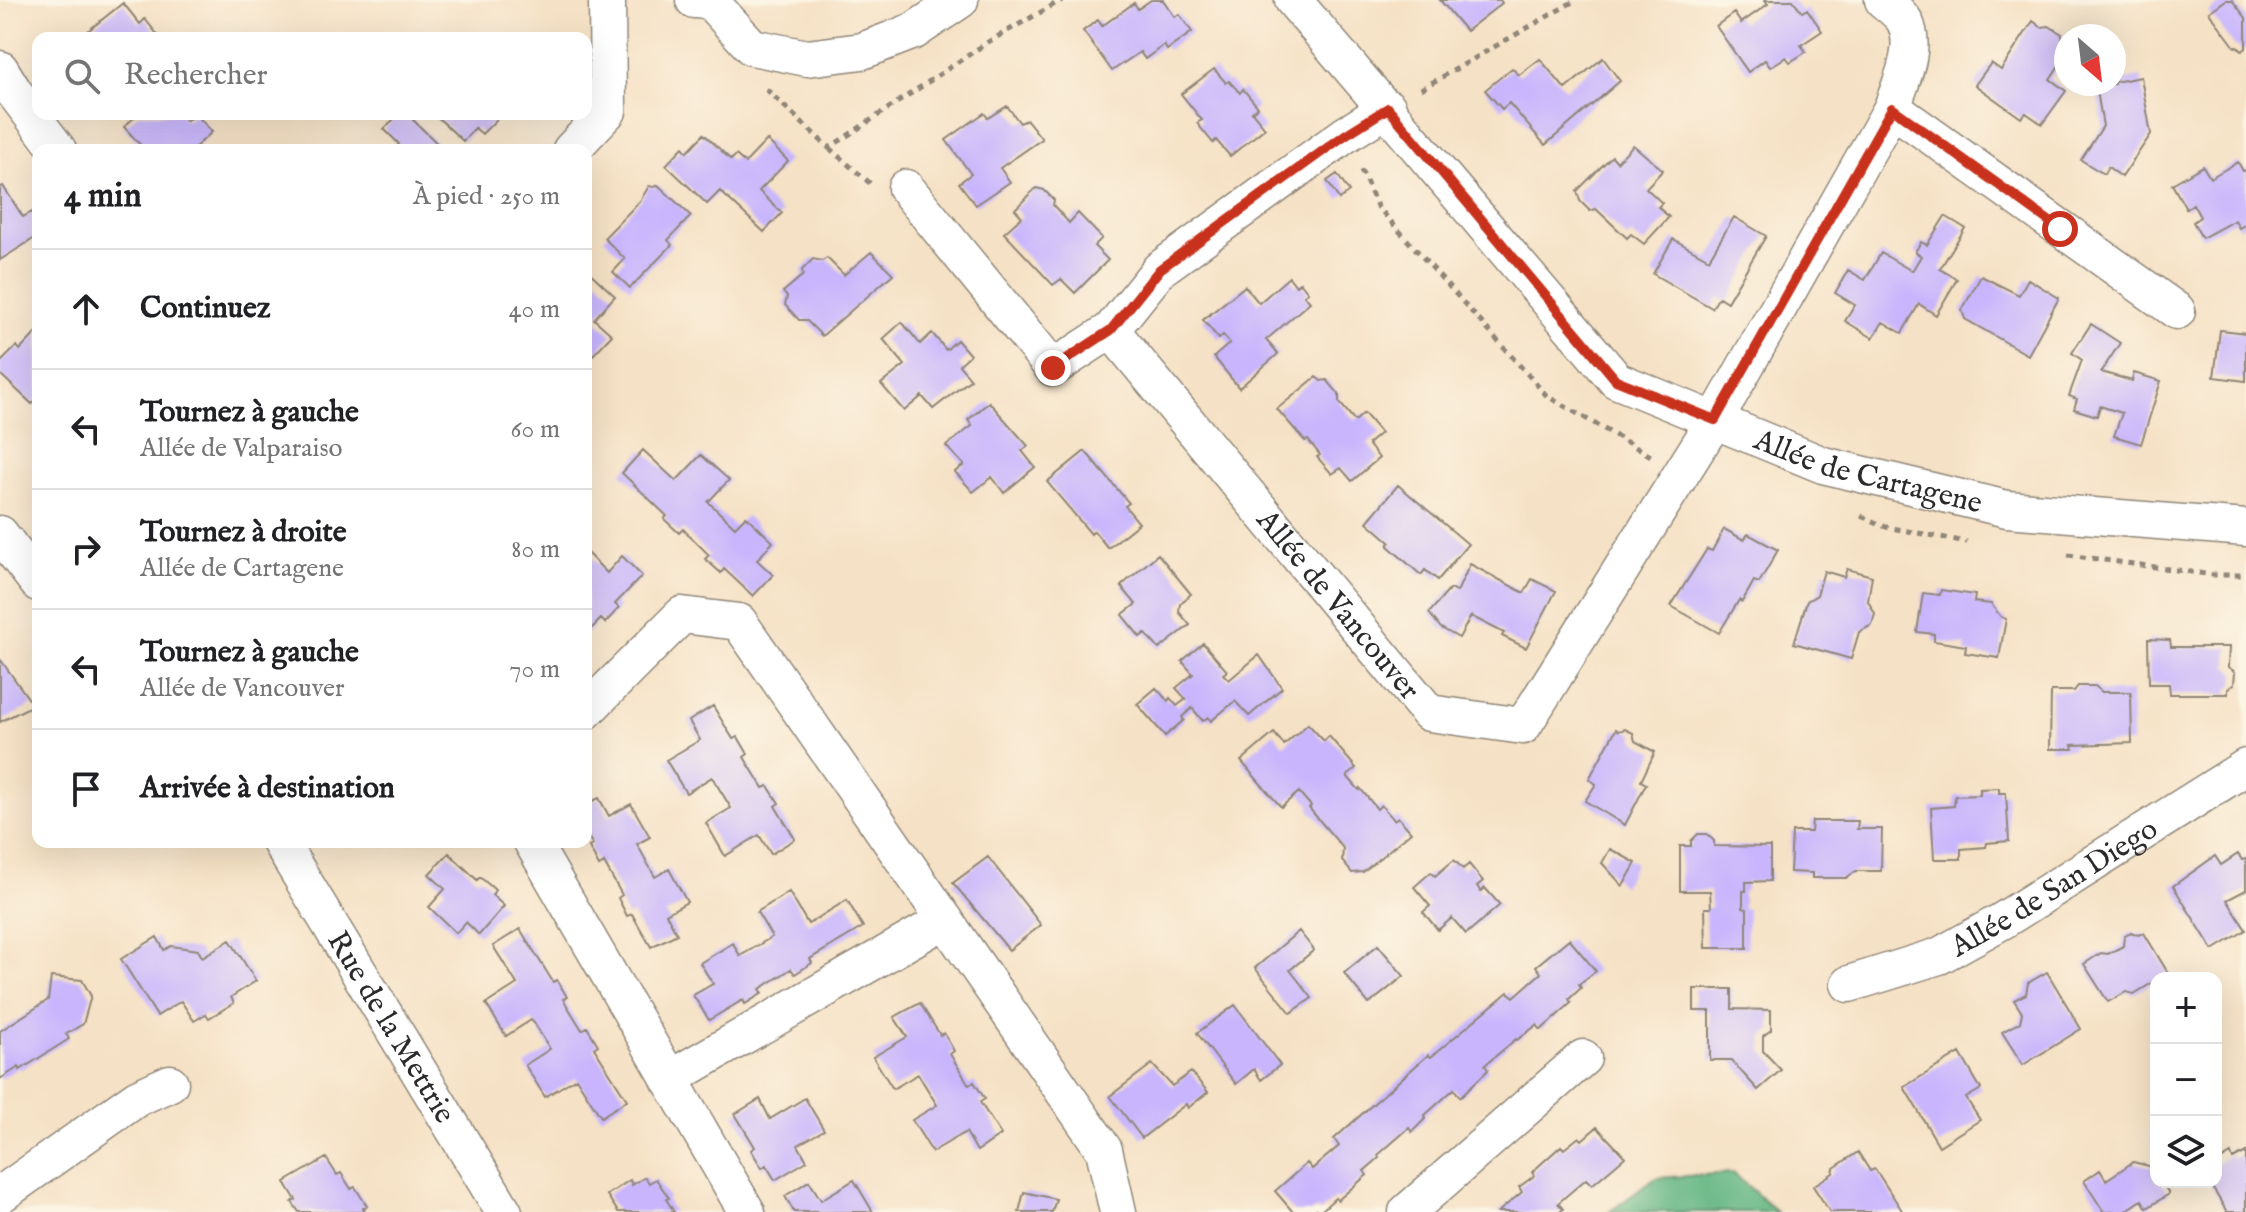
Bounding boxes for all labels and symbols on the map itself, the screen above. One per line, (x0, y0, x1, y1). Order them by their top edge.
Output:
north arrow (2054, 24, 2126, 96)
route start (2042, 211, 2078, 247)
route end (1035, 350, 1071, 386)
street label: Allée de Cartagene (1747, 421, 1986, 523)
street label: Allée de Vancouver (1247, 502, 1427, 709)
street label: Allée de San Diego (1944, 811, 2165, 967)
street label: Rue de la Mettrie (318, 925, 463, 1131)

